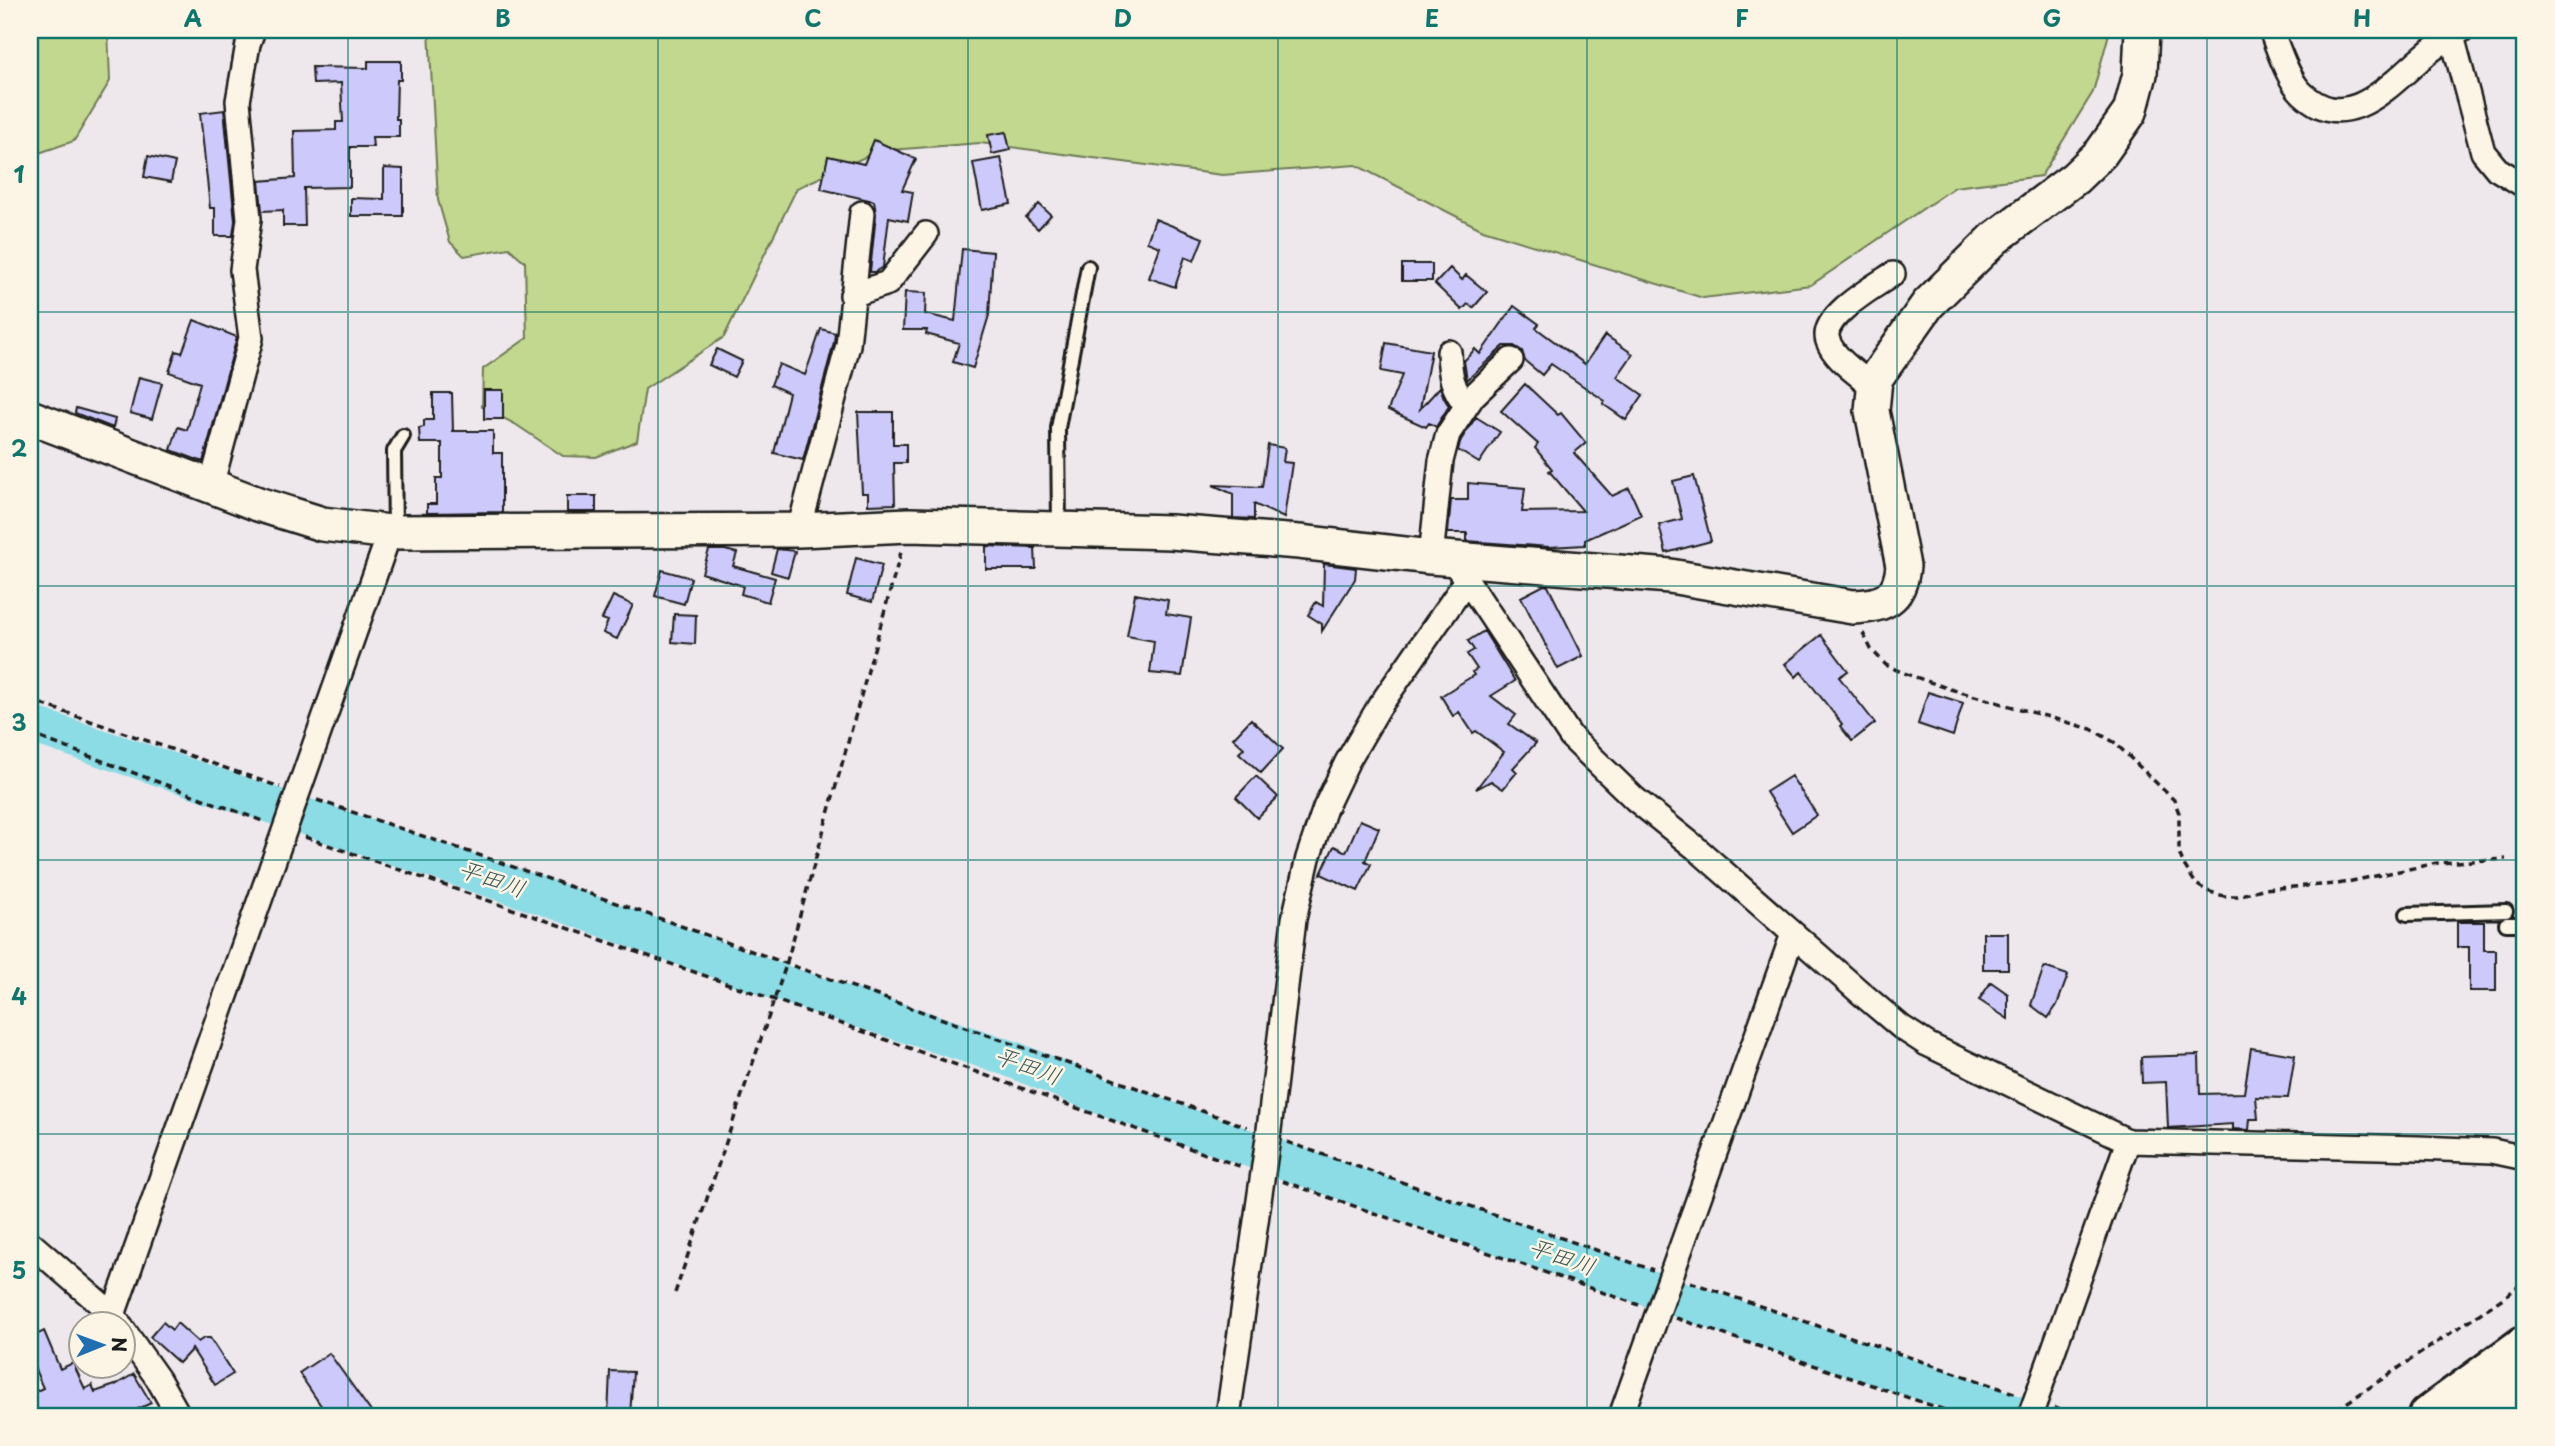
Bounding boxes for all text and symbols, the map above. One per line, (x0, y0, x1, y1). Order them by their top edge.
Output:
text: A (184, 0, 202, 35)
text: B (495, 0, 511, 35)
text: C (804, 0, 822, 35)
text: D (1114, 0, 1132, 35)
text: E (1425, 0, 1439, 35)
text: F (1735, 0, 1749, 35)
text: G (2043, 0, 2061, 35)
text: H (2353, 0, 2371, 35)
text: 1 (14, 156, 25, 191)
text: 2 (11, 430, 27, 465)
text: 3 (11, 704, 27, 739)
water label: 平田川 (454, 850, 531, 905)
text: 4 (11, 978, 27, 1013)
water label: 平田川 (990, 1036, 1067, 1093)
water label: 平田川 (1524, 1228, 1601, 1283)
text: 5 (12, 1252, 26, 1287)
north arrow (66, 1310, 136, 1380)
text: N (106, 1337, 134, 1352)

